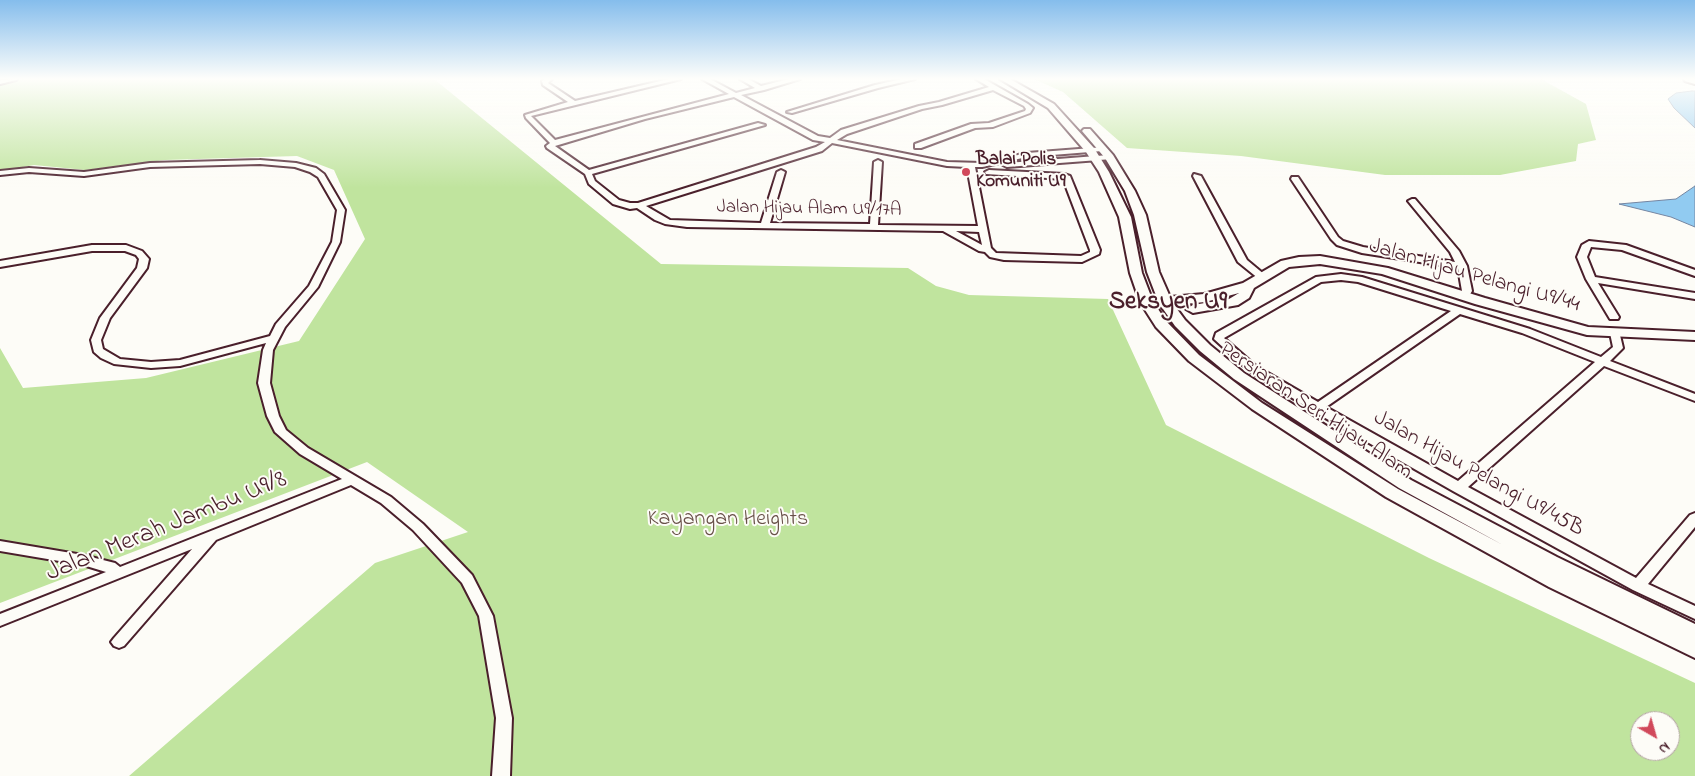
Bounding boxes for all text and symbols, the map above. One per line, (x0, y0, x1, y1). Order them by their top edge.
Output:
place label: Balai Polis Komuniti U9 (976, 150, 1066, 194)
marker: Balai Polis Komuniti U9 (960, 166, 972, 178)
street label: Jalan Hijau Alam U9/17A (716, 197, 902, 223)
street label: Jalan Hijau Pelangi U9/44 (1366, 234, 1582, 320)
district label: Seksyen U9 (1109, 289, 1227, 319)
street label: Persiaran Seri Hijau Alam (1213, 337, 1417, 487)
street label: Jalan Hijau Pelangi U9/45B (1368, 406, 1588, 544)
street label: Jalan Merah Jambu U9/8 (42, 465, 292, 591)
park label: Kayangan Heights (648, 507, 808, 533)
north arrow (1630, 711, 1680, 761)
text: N (1654, 736, 1674, 759)

